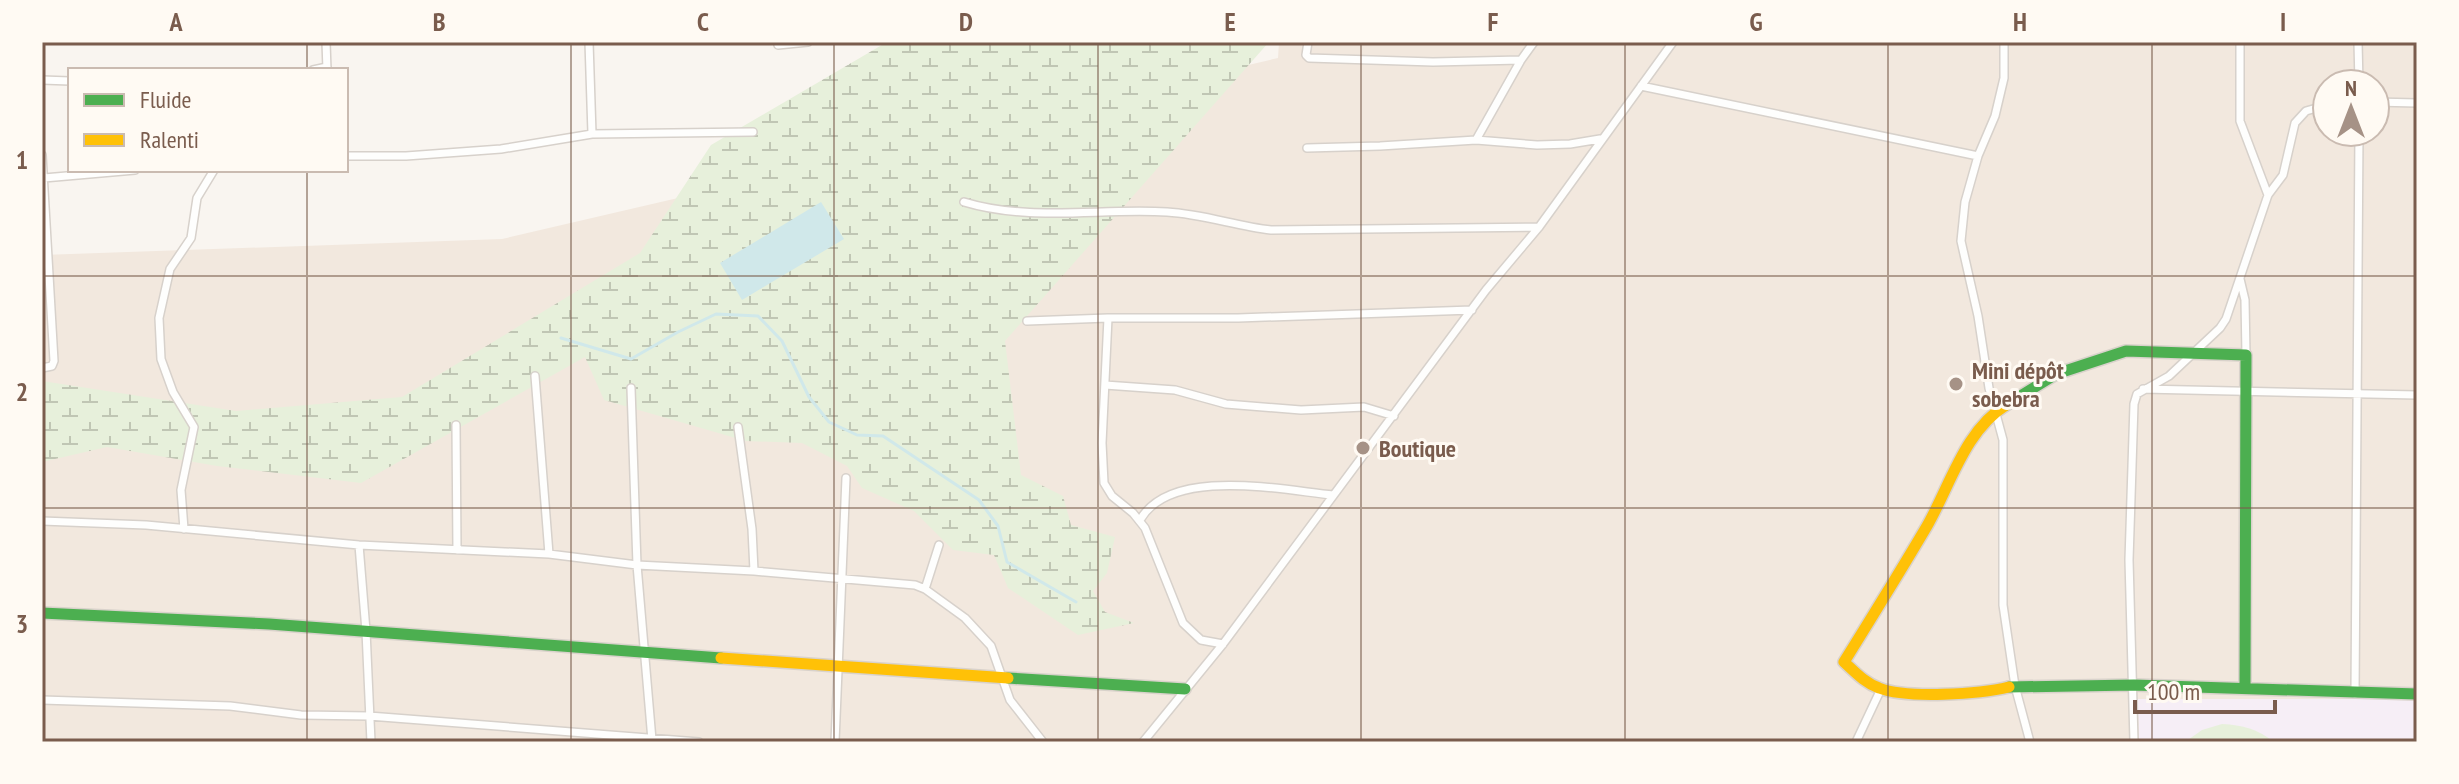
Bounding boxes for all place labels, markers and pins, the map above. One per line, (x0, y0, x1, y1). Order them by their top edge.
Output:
place label: Mini dépôt sobebra (1972, 355, 2064, 414)
marker: Mini dépôt sobebra (1947, 375, 1965, 393)
place label: Boutique (1379, 433, 1456, 464)
marker: Boutique (1354, 439, 1372, 457)

